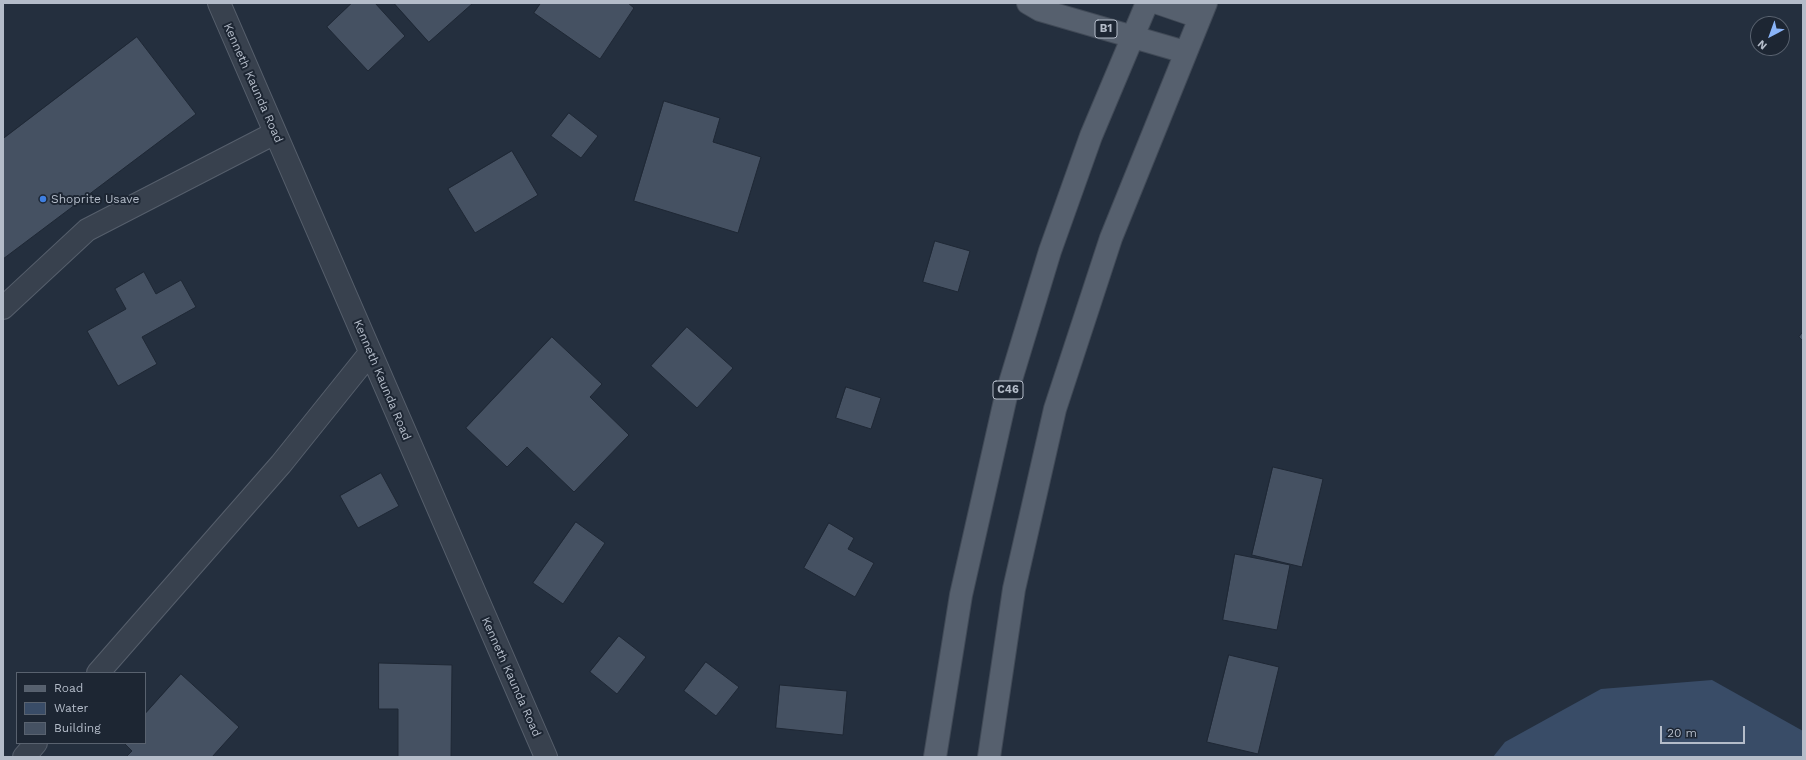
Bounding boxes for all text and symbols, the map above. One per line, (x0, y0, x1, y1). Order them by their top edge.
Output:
north arrow (1750, 16, 1790, 56)
road number: B1 (1095, 20, 1117, 38)
street label: Kenneth Kaunda Road (220, 21, 286, 145)
text: N (1755, 37, 1770, 52)
place label: Shoprite Usave (51, 192, 139, 206)
marker: Shoprite Usave (38, 194, 48, 204)
street label: Kenneth Kaunda Road (350, 318, 414, 442)
road number: C46 (993, 381, 1023, 399)
street label: Kenneth Kaunda Road (478, 615, 544, 739)
legend (16, 672, 146, 744)
text: Road (54, 681, 83, 695)
text: Water (54, 701, 88, 715)
scale bar (1662, 718, 1747, 744)
text: Building (54, 721, 101, 735)
text: 20 m (1667, 726, 1697, 740)

